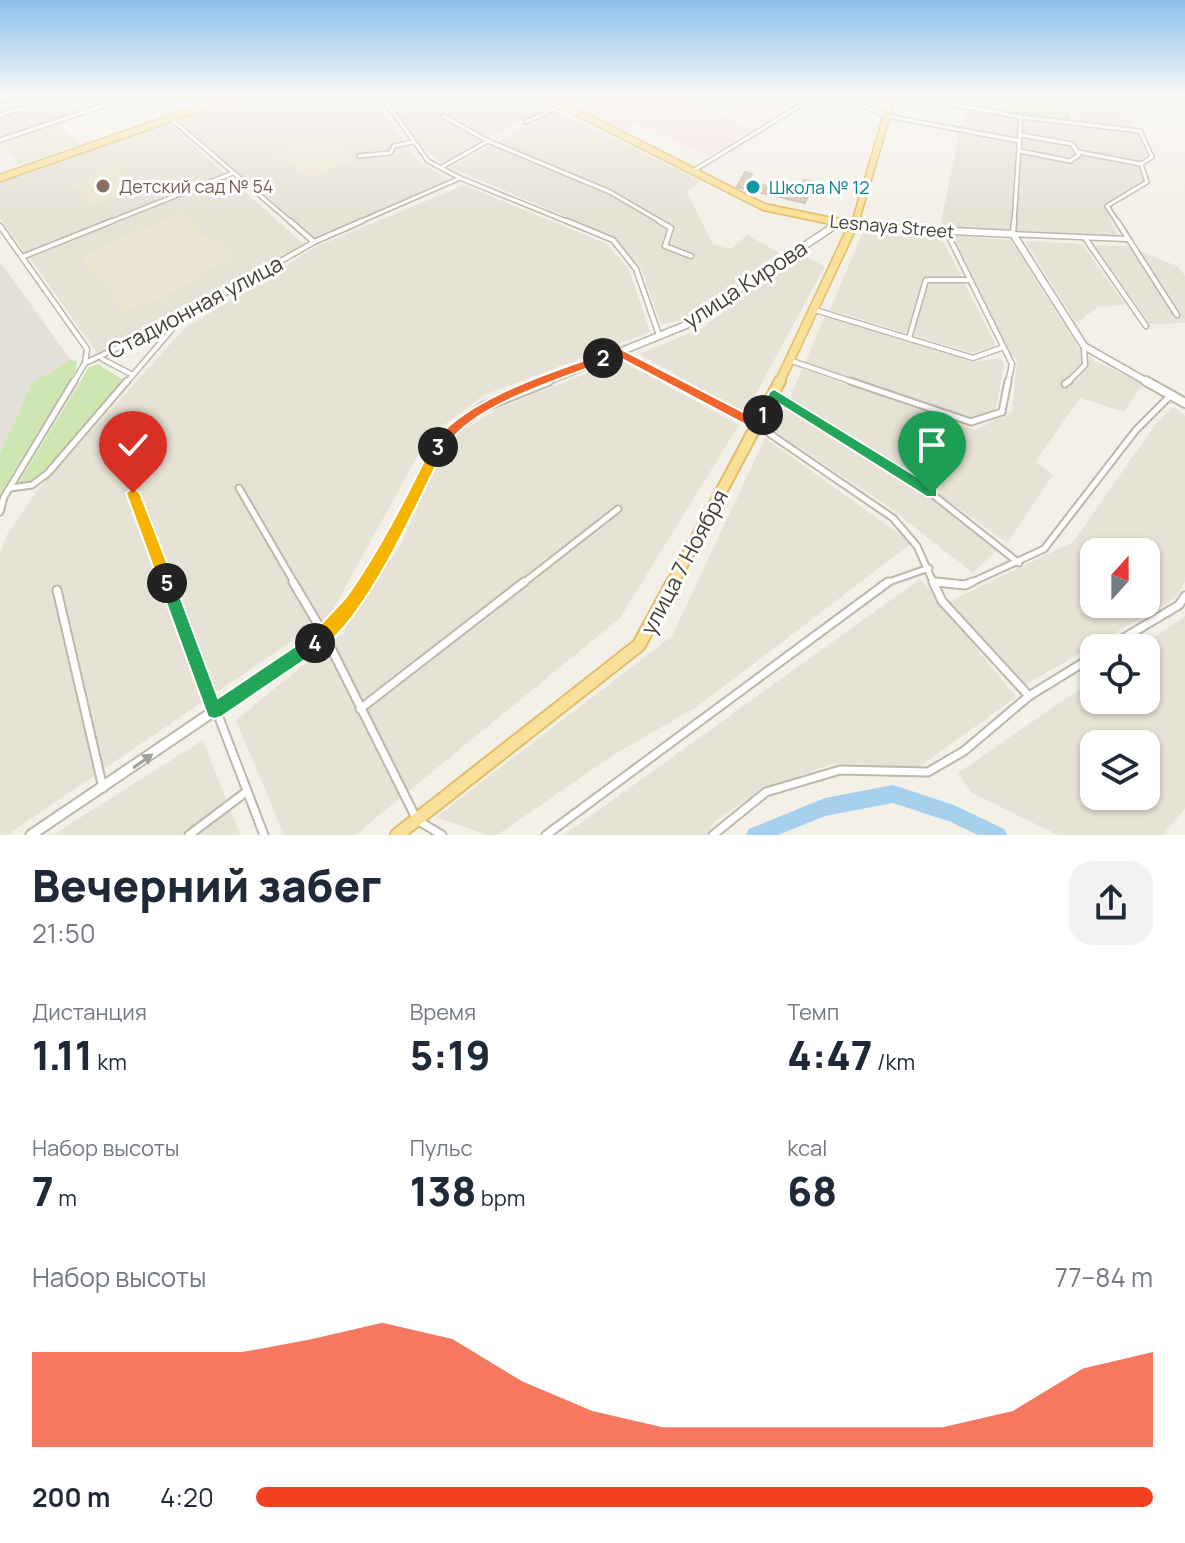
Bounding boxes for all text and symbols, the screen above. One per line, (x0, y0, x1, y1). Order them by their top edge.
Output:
place label: Детский сад № 54 (119, 174, 273, 198)
place label: Школа № 12 (769, 175, 869, 199)
marker: Детский сад № 54 (94, 177, 112, 195)
marker: Школа № 12 (744, 178, 762, 196)
street label: Lesnaya Street (829, 209, 955, 243)
street label: улица Кирова (677, 233, 813, 335)
street label: Стадионная улица (102, 248, 288, 366)
pin: 2 (583, 338, 623, 378)
text: 2 (596, 343, 610, 373)
pin: 1 (743, 395, 783, 435)
text: 1 (758, 400, 768, 430)
pin (99, 411, 167, 493)
pin (898, 411, 966, 493)
icon: check (111, 423, 155, 467)
icon: arrive (910, 423, 954, 467)
pin: 3 (418, 427, 458, 467)
text: 3 (432, 432, 444, 462)
street label: улица 7 Ноября (633, 484, 735, 640)
north arrow (1080, 538, 1160, 618)
map controls (1080, 538, 1160, 810)
pin: 5 (147, 563, 187, 603)
text: 5 (161, 568, 173, 598)
pin: 4 (295, 623, 335, 663)
text: 4 (308, 628, 322, 658)
button: locate (1080, 634, 1160, 714)
button: layers (1080, 730, 1160, 810)
one-way arrow (132, 754, 153, 769)
text: Вечерний забег (32, 855, 381, 915)
button: share (1069, 861, 1153, 945)
text: 21:50 (32, 915, 96, 951)
text: Дистанция (32, 997, 147, 1027)
text: Время (410, 997, 476, 1027)
text: Темп (787, 997, 839, 1027)
text: 1.11 (32, 1027, 93, 1082)
text: 5:19 (410, 1027, 491, 1082)
text: 4:47 (787, 1027, 873, 1082)
text: km (93, 1047, 127, 1077)
text: /km (873, 1047, 915, 1077)
text: Набор высоты (32, 1133, 180, 1163)
text: Пульс (410, 1133, 473, 1163)
text: kcal (787, 1133, 827, 1163)
text: 7 (32, 1163, 54, 1218)
text: 138 (410, 1163, 476, 1218)
text: 68 (787, 1163, 837, 1218)
text: m (54, 1183, 77, 1213)
text: bpm (476, 1183, 526, 1213)
text: Набор высоты (32, 1259, 206, 1295)
text: 77–84 m (1055, 1259, 1153, 1295)
text: 200 m (32, 1479, 110, 1515)
text: 4:20 (160, 1479, 214, 1515)

